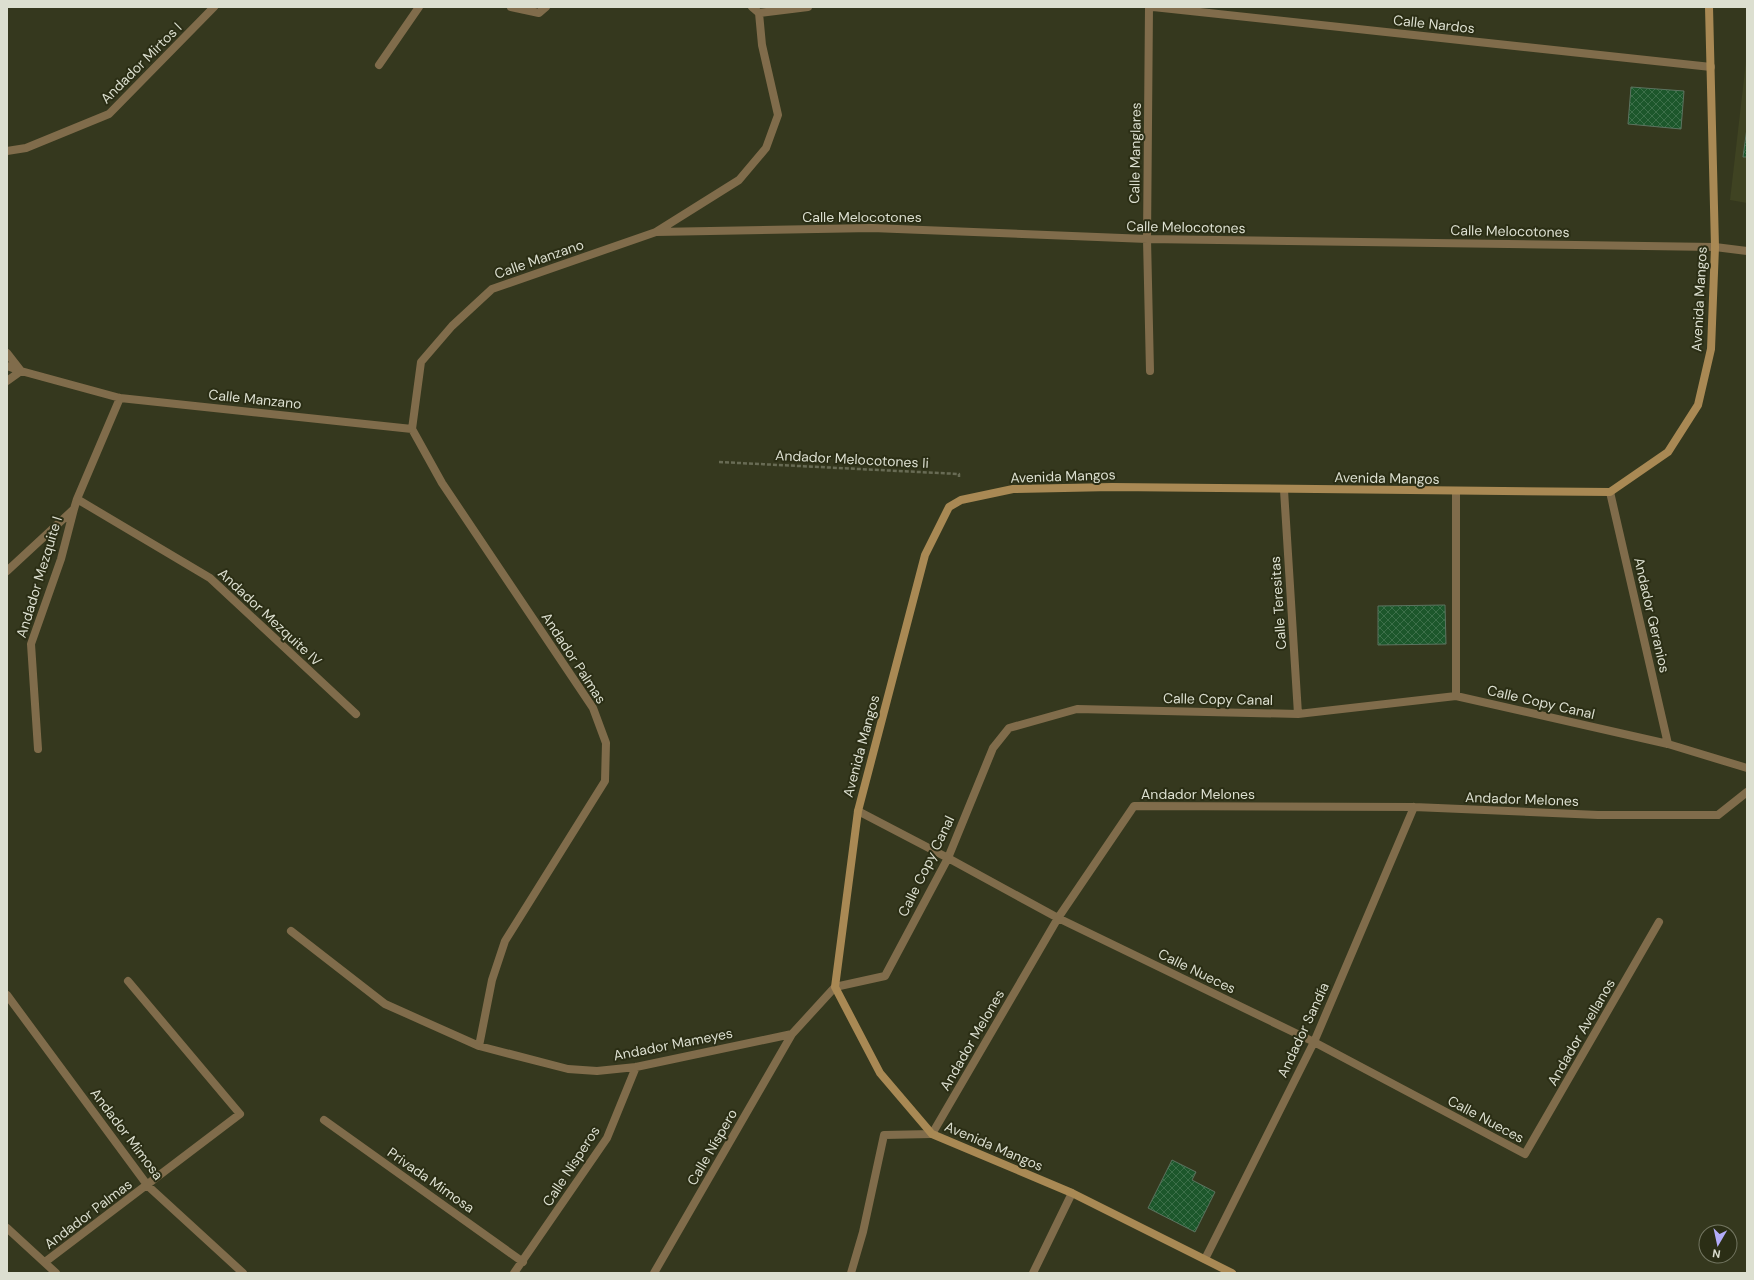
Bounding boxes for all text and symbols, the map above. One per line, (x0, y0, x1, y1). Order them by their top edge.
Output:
street label: Calle Nardos (1392, 11, 1476, 37)
street label: Andador Mirtos I (97, 19, 185, 107)
street label: Calle Manglares (1125, 102, 1145, 204)
street label: Calle Melocotones (802, 208, 922, 226)
street label: Calle Melocotones (1126, 217, 1246, 237)
street label: Calle Melocotones (1450, 221, 1570, 241)
street label: Calle Manzano (492, 235, 586, 283)
street label: Avenida Mangos (1687, 246, 1711, 352)
street label: Calle Manzano (208, 385, 302, 413)
street label: Andador Melocotones Ii (775, 446, 929, 472)
street label: Avenida Mangos (1010, 465, 1116, 487)
street label: Avenida Mangos (1334, 468, 1440, 488)
street label: Andador Mezquite I (12, 514, 66, 640)
street label: Calle Teresitas (1266, 556, 1290, 650)
street label: Andador Geranios (1630, 556, 1674, 674)
street label: Andador Mezquite IV (214, 564, 326, 670)
street label: Andador Palmas (538, 609, 610, 707)
street label: Calle Copy Canal (1485, 681, 1597, 723)
street label: Calle Copy Canal (1163, 689, 1273, 709)
street label: Avenida Mangos (839, 693, 883, 799)
street label: Andador Melones (1141, 785, 1255, 803)
street label: Andador Melones (1465, 788, 1579, 810)
street label: Calle Copy Canal (894, 813, 958, 919)
street label: Calle Nueces (1155, 944, 1239, 998)
street label: Andador Avellanos (1543, 975, 1619, 1089)
street label: Andador Sandía (1273, 980, 1333, 1080)
street label: Andador Melones (936, 986, 1008, 1094)
street label: Andador Mameyes (612, 1024, 734, 1064)
street label: Andador Mimosa (87, 1085, 167, 1183)
street label: Calle Nueces (1445, 1091, 1527, 1147)
street label: Calle Níspero (683, 1106, 741, 1188)
street label: Avenida Mangos (942, 1117, 1046, 1175)
street label: Calle Nísperos (538, 1122, 604, 1210)
street label: Privada Mimosa (384, 1143, 478, 1217)
street label: Andador Palmas (41, 1175, 135, 1253)
north arrow (1698, 1224, 1738, 1264)
text: N (1711, 1246, 1721, 1261)

